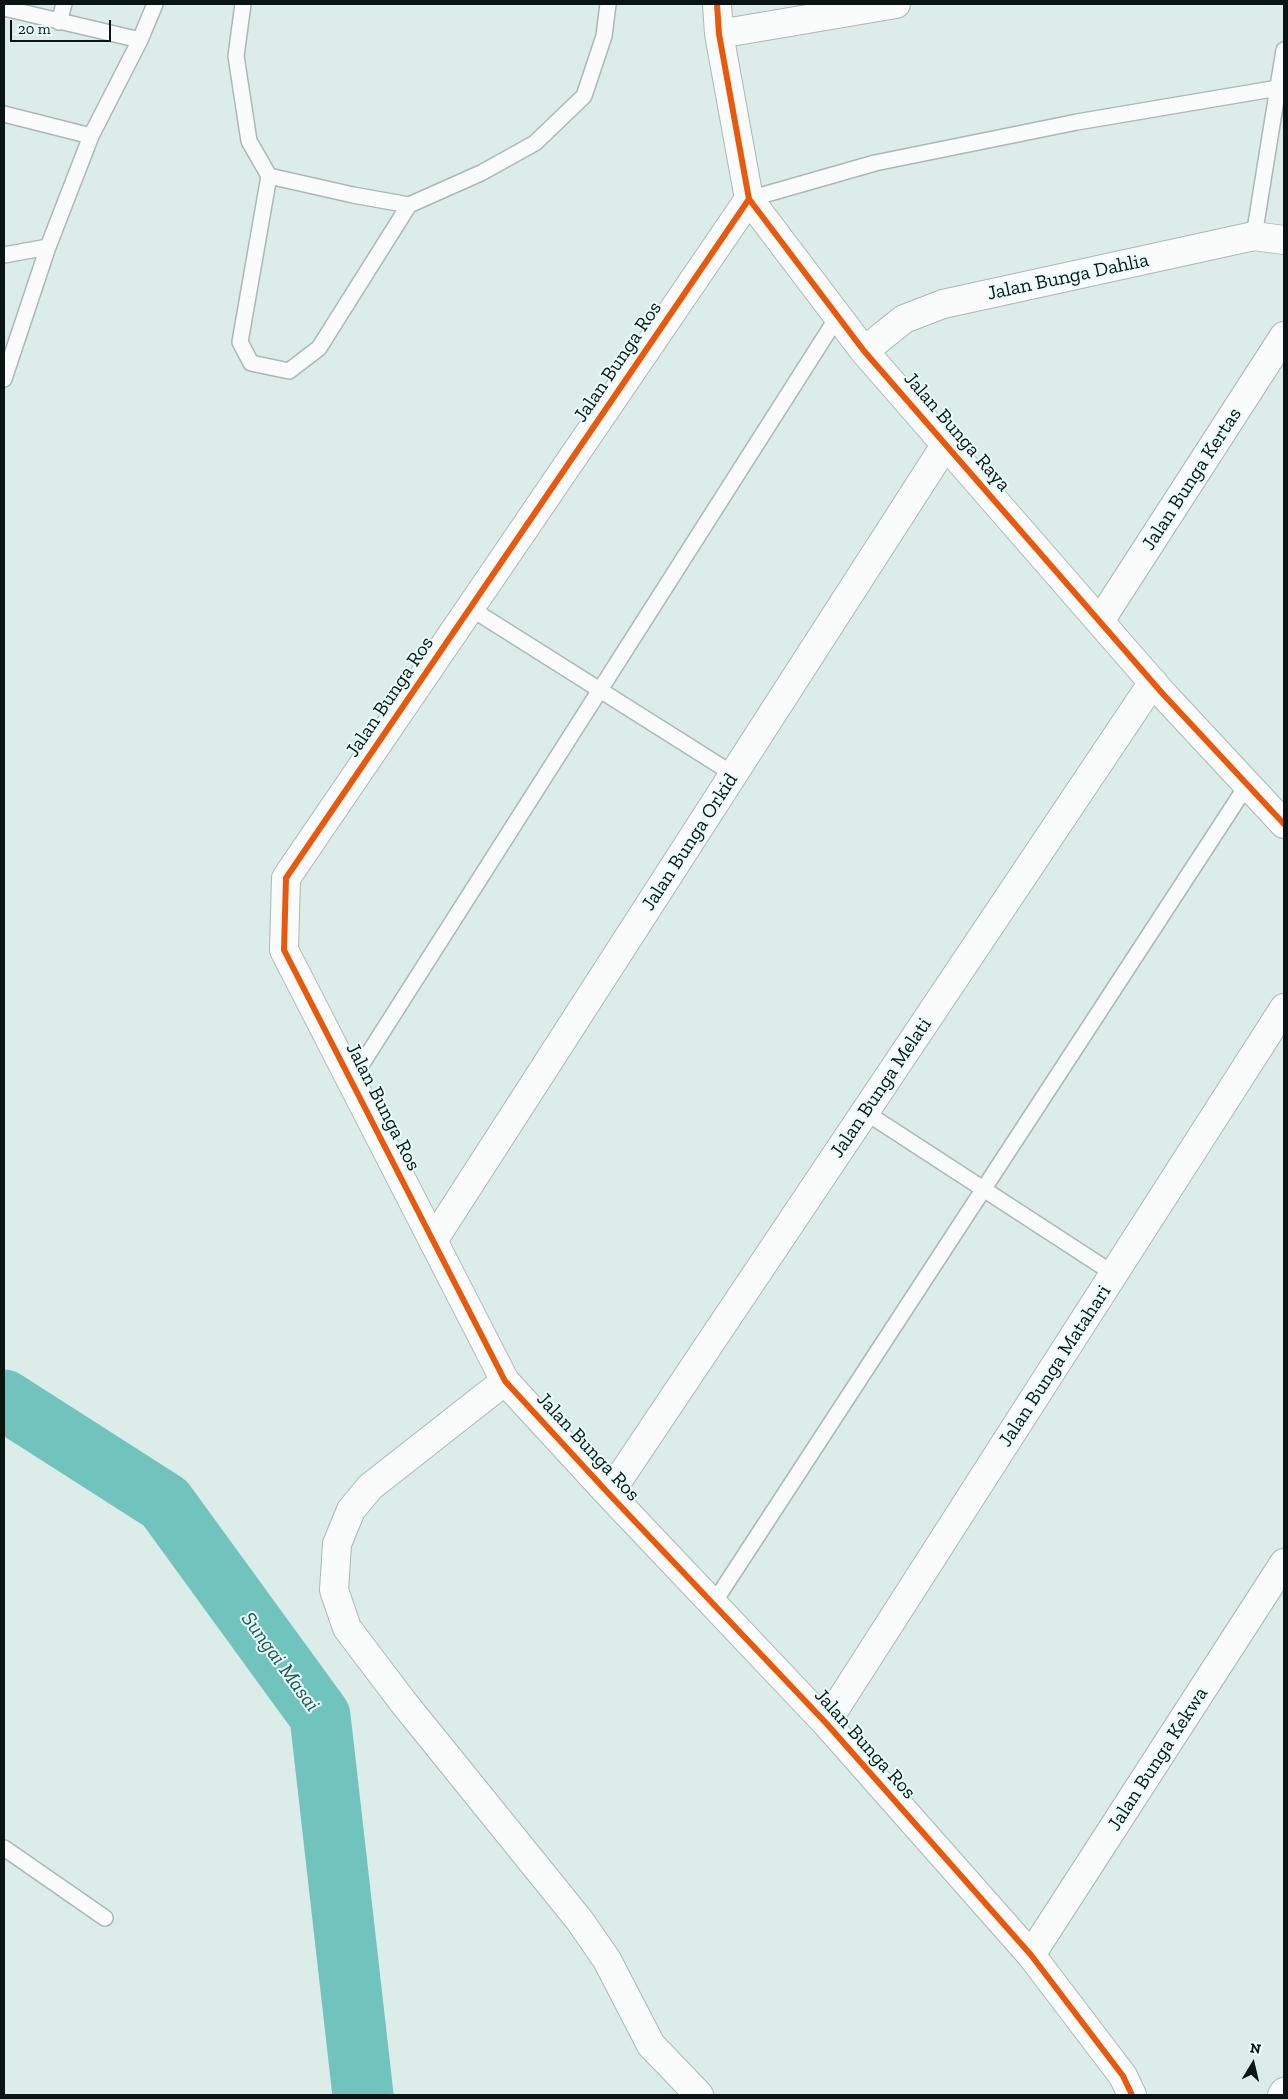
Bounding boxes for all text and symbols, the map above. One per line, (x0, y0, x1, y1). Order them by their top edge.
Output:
scale bar (12, 10, 114, 42)
text: 20 m (18, 20, 51, 38)
street label: Jalan Bunga Dahlia (985, 248, 1151, 306)
street label: Jalan Bunga Ros (569, 297, 667, 427)
street label: Jalan Bunga Raya (899, 367, 1015, 497)
street label: Jalan Bunga Kertas (1137, 403, 1247, 555)
street label: Jalan Bunga Ros (341, 632, 439, 762)
street label: Jalan Bunga Orkid (637, 769, 743, 915)
street label: Jalan Bunga Melati (825, 1013, 937, 1163)
street label: Jalan Bunga Ros (340, 1039, 426, 1175)
street label: Jalan Bunga Matahari (994, 1281, 1116, 1451)
street label: Jalan Bunga Ros (531, 1388, 645, 1506)
water label: Sungai Masai (235, 1607, 325, 1717)
street label: Jalan Bunga Kekwa (1103, 1683, 1213, 1835)
street label: Jalan Bunga Ros (809, 1684, 921, 1804)
north arrow (1228, 2039, 1278, 2089)
text: N (1249, 2039, 1262, 2058)

